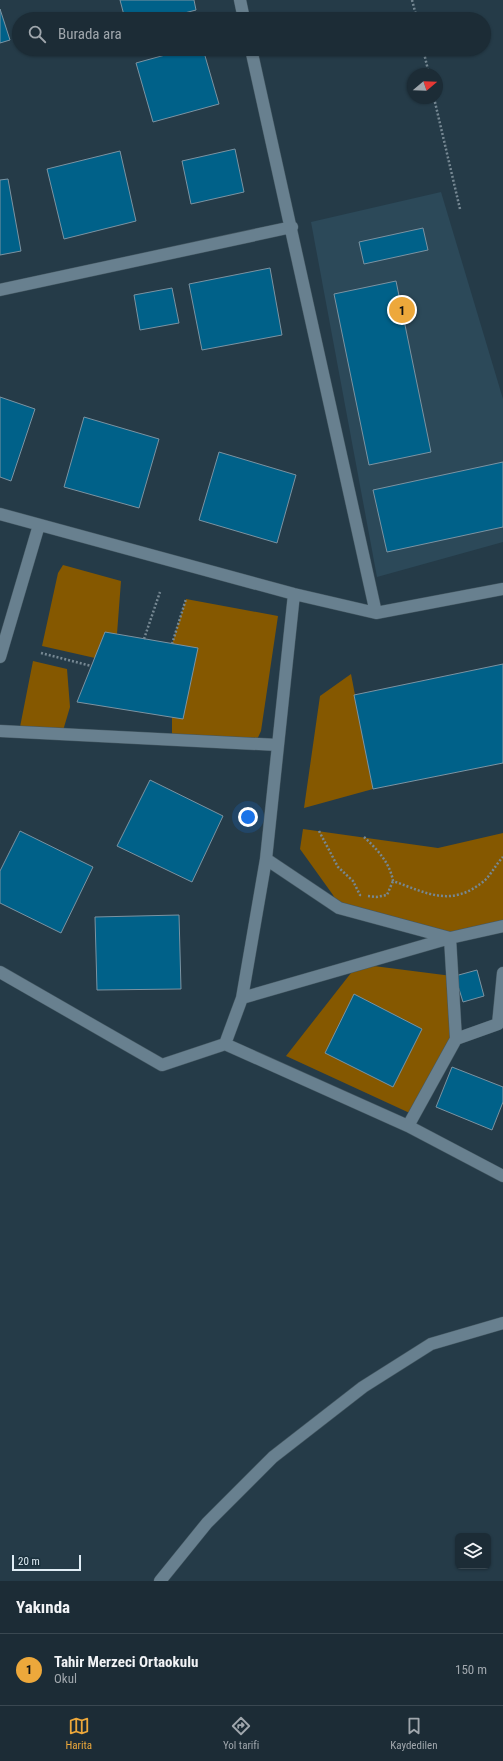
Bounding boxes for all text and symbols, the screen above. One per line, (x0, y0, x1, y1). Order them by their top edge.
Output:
search box (12, 12, 491, 56)
icon: search (26, 23, 48, 45)
text: Burada ara (58, 25, 122, 43)
north arrow (407, 68, 443, 104)
pin: 1 (389, 295, 415, 325)
your location (238, 807, 258, 827)
map controls (455, 1533, 491, 1569)
button: layers (455, 1533, 491, 1569)
scale bar (12, 1553, 81, 1572)
text: 20 m (18, 1555, 40, 1568)
text: Yakında (16, 1597, 70, 1617)
text: Tahir Merzeci Ortaokulu (54, 1653, 198, 1671)
text: 1 (26, 1662, 32, 1677)
text: 150 m (455, 1662, 487, 1677)
text: Okul (54, 1671, 77, 1686)
tab: Harita (65, 1715, 92, 1752)
tab: Yol tarifi (223, 1715, 259, 1752)
tab: Kaydedilen (390, 1715, 438, 1752)

